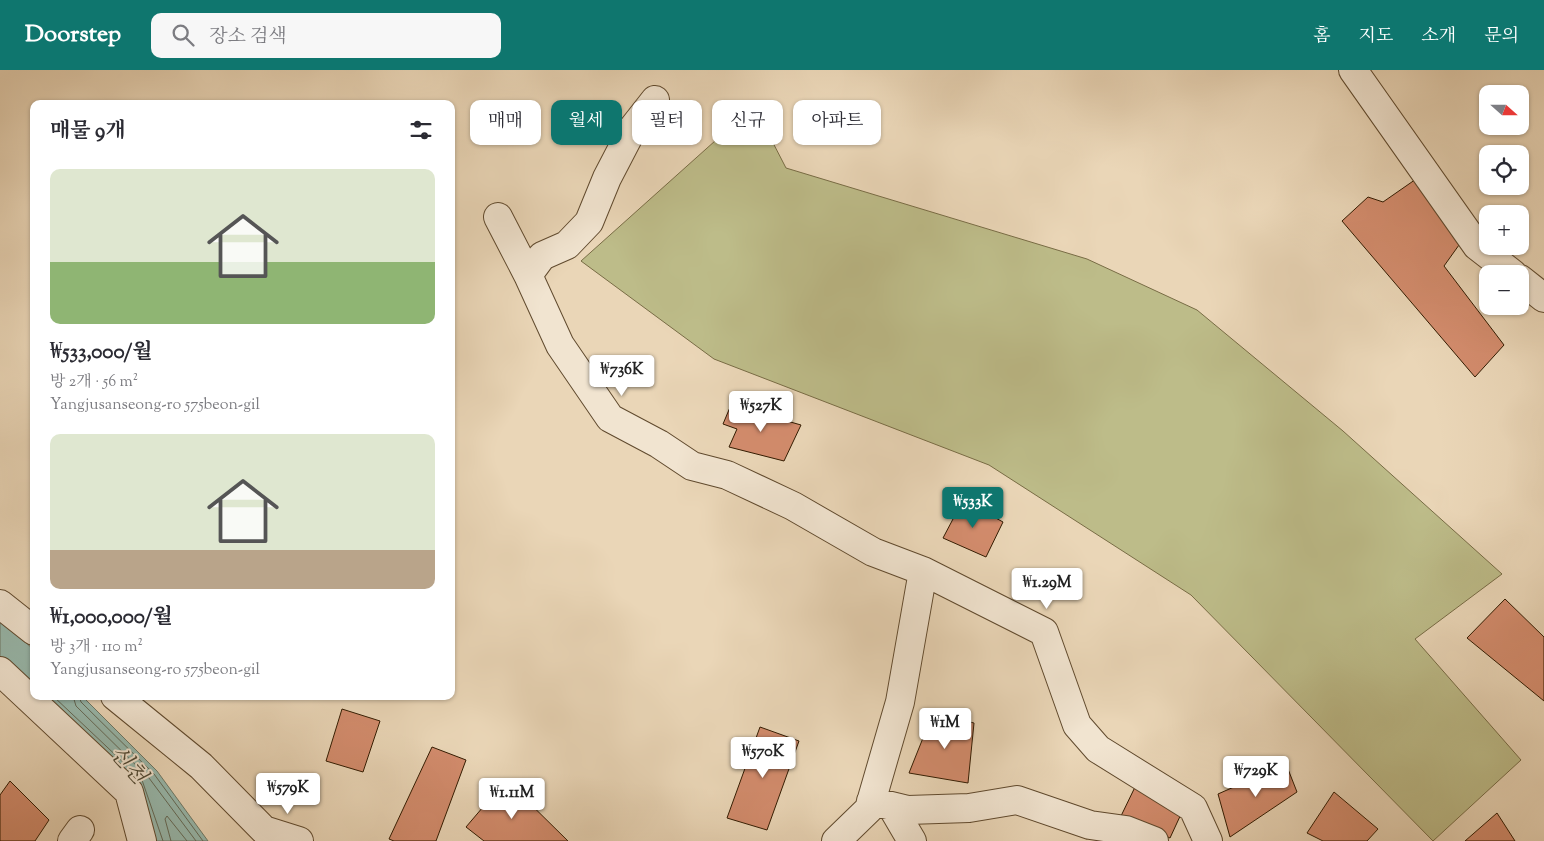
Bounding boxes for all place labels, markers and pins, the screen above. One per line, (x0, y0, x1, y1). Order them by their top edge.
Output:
pin: ₩736K (587, 354, 657, 397)
pin: ₩527K (726, 390, 796, 433)
pin: ₩533K (938, 486, 1008, 529)
pin: ₩1.29M (1006, 568, 1088, 610)
pin: ₩1M (921, 708, 969, 750)
pin: ₩570K (728, 736, 798, 779)
pin: ₩729K (1221, 756, 1291, 798)
pin: ₩579K (253, 772, 323, 815)
pin: ₩1.11M (471, 778, 553, 820)

